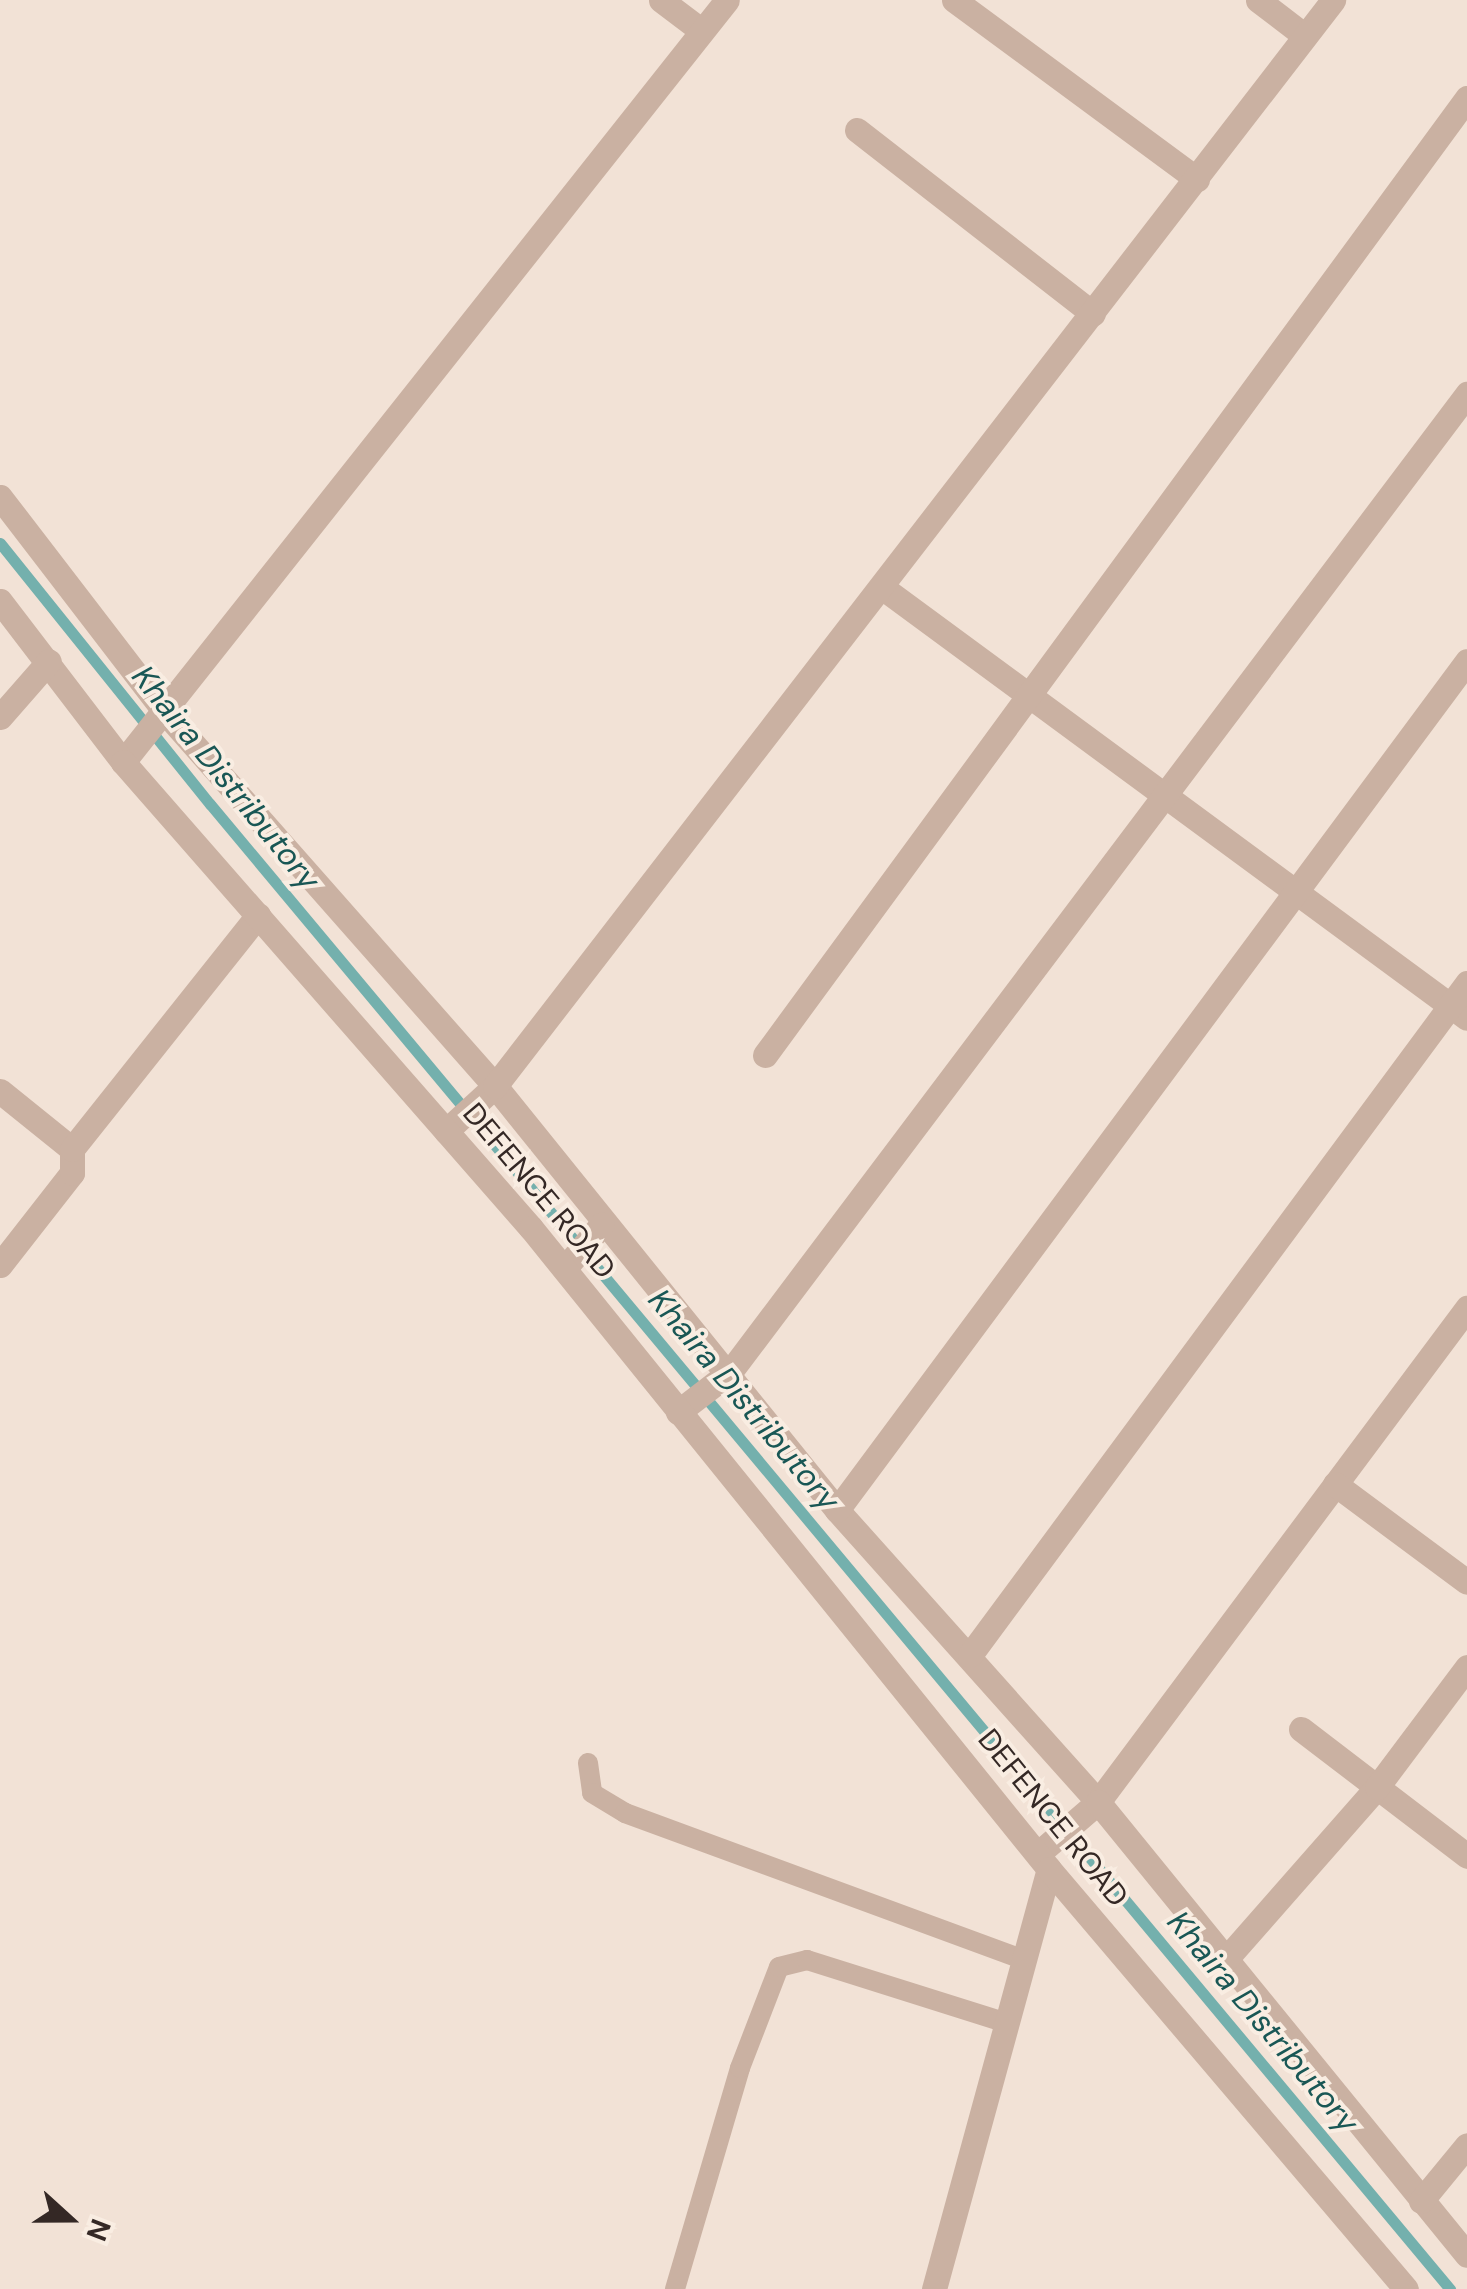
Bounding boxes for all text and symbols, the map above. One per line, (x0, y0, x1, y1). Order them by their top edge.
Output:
water label: Khaira Distributory (124, 658, 328, 898)
street label: DEFENCE ROAD (455, 1096, 623, 1286)
water label: Khaira Distributory (640, 1281, 848, 1519)
street label: DEFENCE ROAD (970, 1722, 1136, 1914)
water label: Khaira Distributory (1159, 1903, 1367, 2141)
north arrow (20, 2169, 120, 2269)
text: N (78, 2214, 119, 2246)

